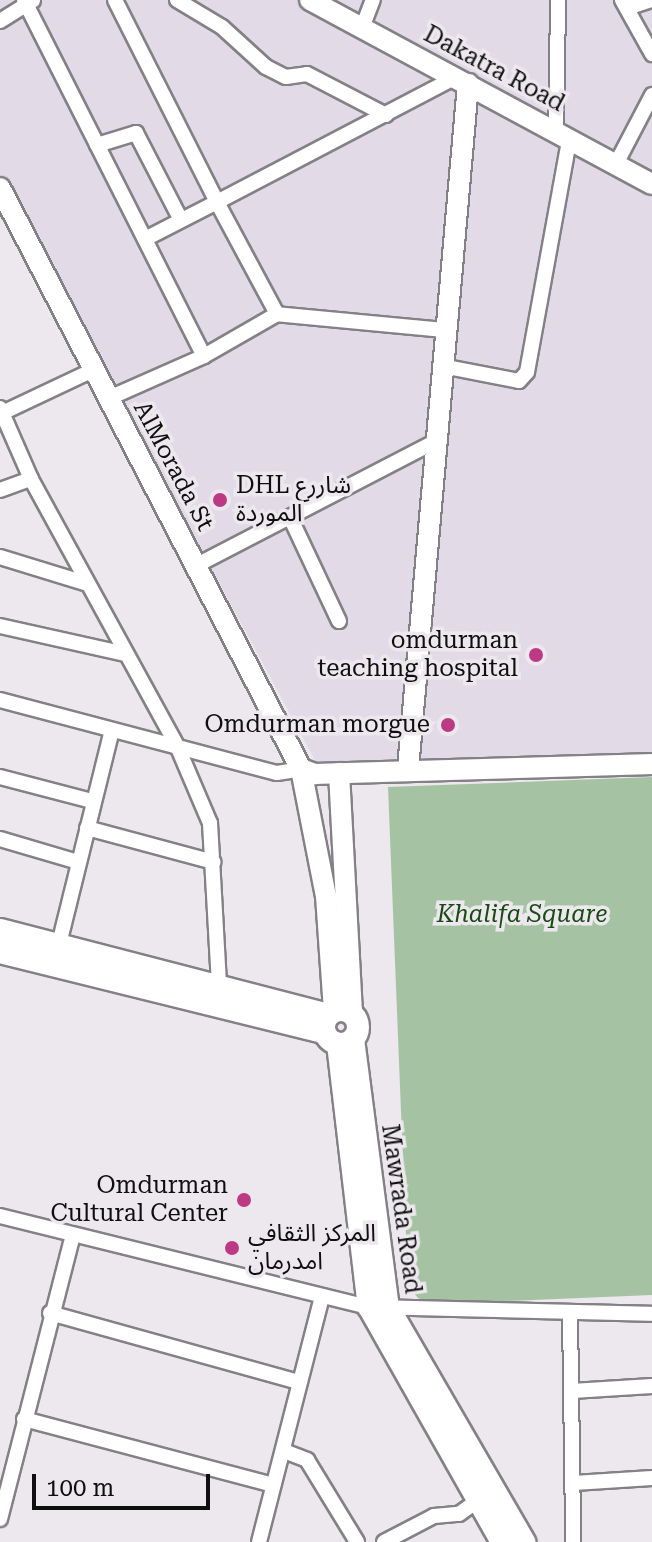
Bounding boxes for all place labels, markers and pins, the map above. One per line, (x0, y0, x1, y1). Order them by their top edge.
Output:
place label: DHL شاررع الموردة (236, 472, 351, 528)
marker: DHL شاررع الموردة (211, 491, 229, 509)
place label: omdurman teaching hospital (318, 627, 518, 683)
marker: omdurman teaching hospital (525, 644, 547, 666)
place label: Omdurman morgue (204, 711, 430, 739)
marker: Omdurman morgue (437, 714, 459, 736)
place label: Omdurman Cultural Center (50, 1172, 228, 1228)
marker: Omdurman Cultural Center (235, 1191, 253, 1209)
place label: المركز الثقافي امدرمان (248, 1220, 376, 1276)
marker: المركز الثقافي امدرمان (223, 1239, 241, 1257)

